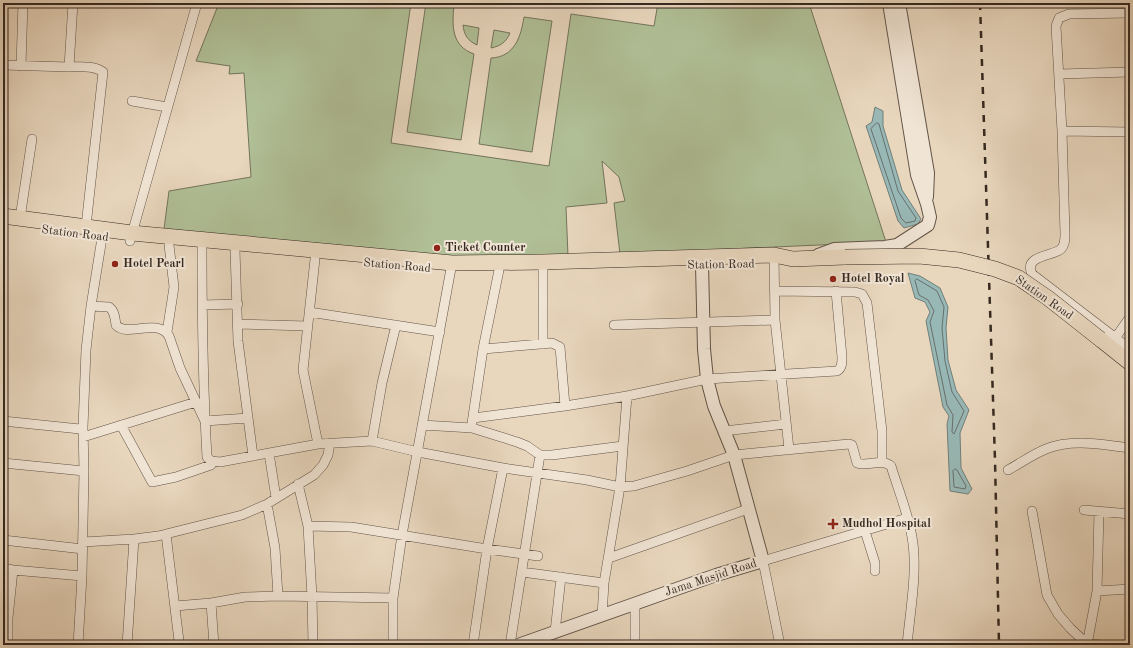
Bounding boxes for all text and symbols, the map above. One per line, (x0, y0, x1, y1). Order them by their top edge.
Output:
street label: Station Road (41, 224, 109, 244)
place label: Ticket Counter (445, 242, 525, 254)
marker: Ticket Counter (432, 243, 442, 253)
street label: Station Road (363, 257, 431, 275)
place label: Hotel Pearl (123, 258, 185, 270)
street label: Station Road (687, 258, 755, 272)
marker: Hotel Pearl (110, 259, 120, 269)
place label: Hotel Royal (841, 273, 905, 285)
marker: Hotel Royal (828, 274, 838, 284)
street label: Station Road (1013, 274, 1075, 322)
marker: Mudhol Hospital (827, 518, 839, 530)
place label: Mudhol Hospital (842, 518, 931, 530)
street label: Jama Masjid Road (664, 557, 758, 599)

